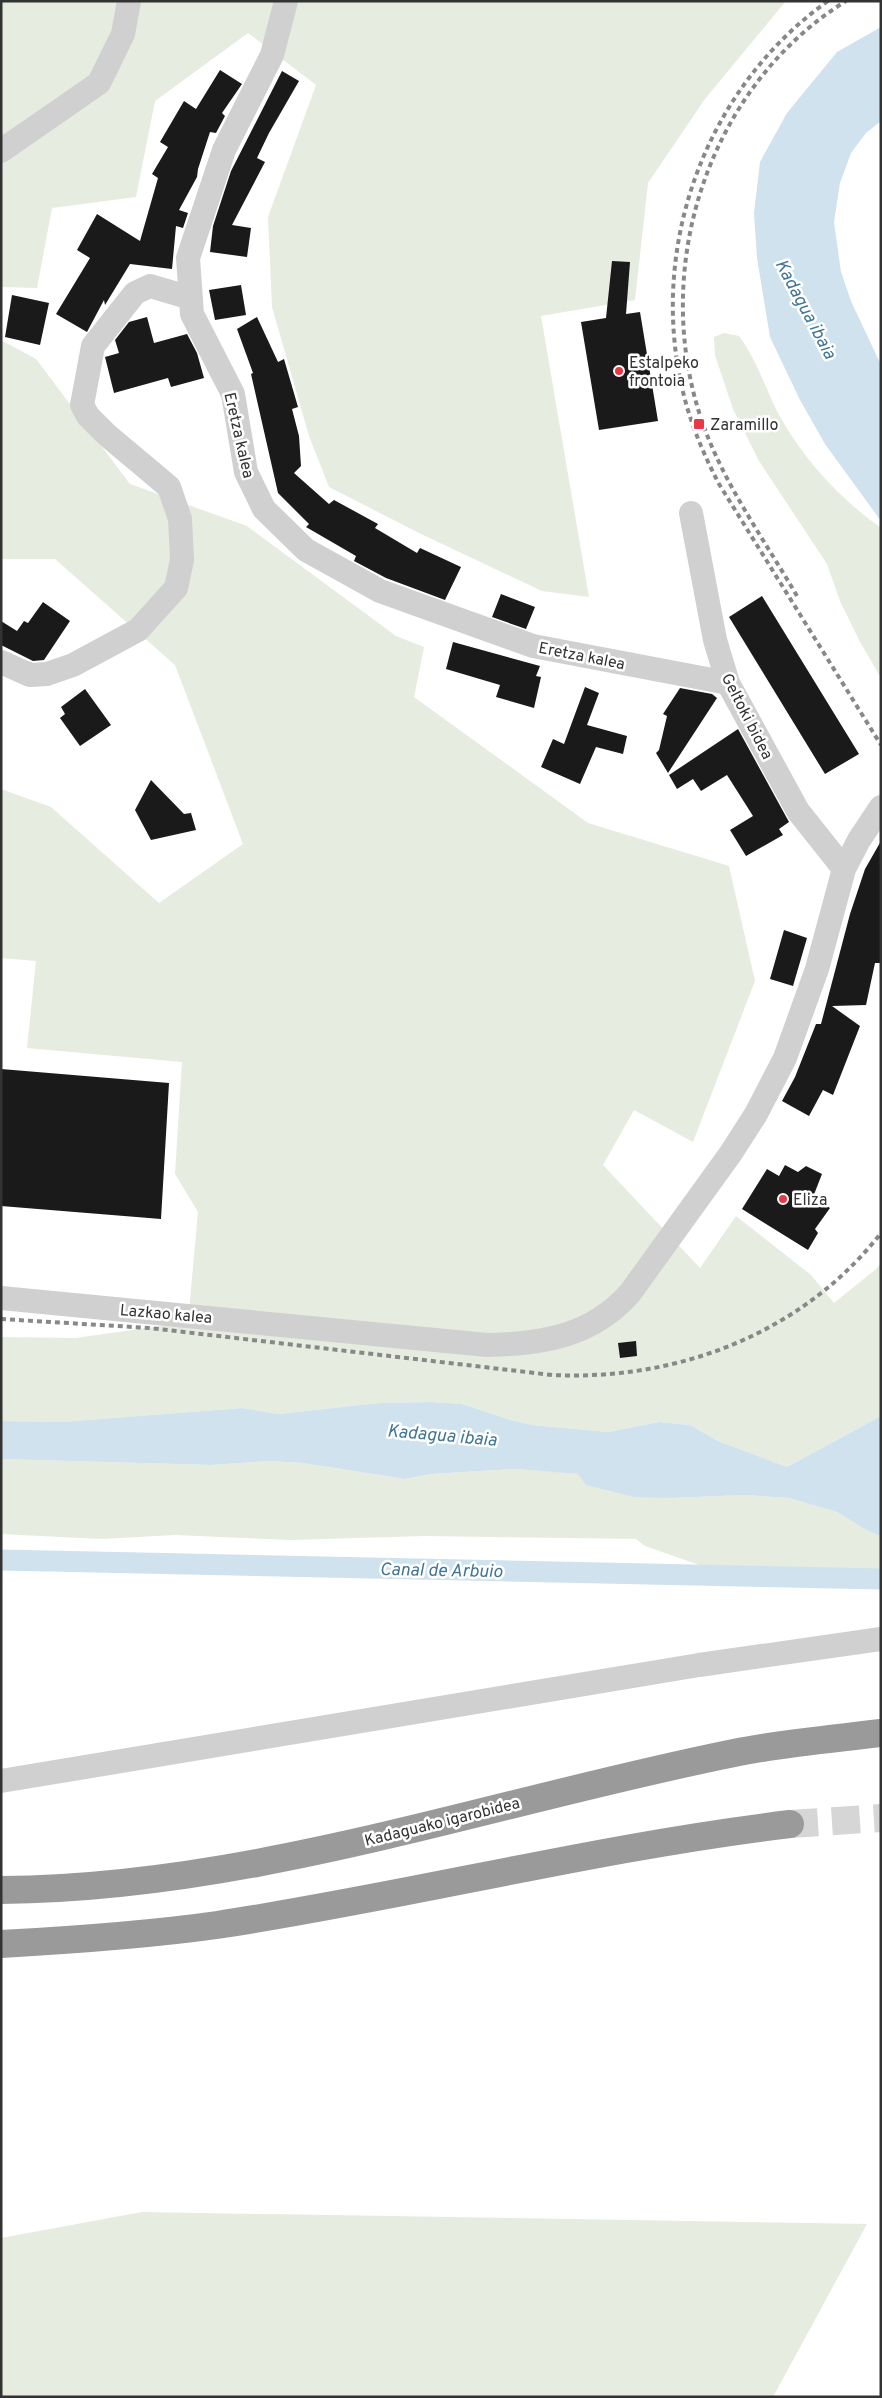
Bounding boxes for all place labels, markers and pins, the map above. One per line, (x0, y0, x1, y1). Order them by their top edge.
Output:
place label: Estalpeko frontoia (629, 354, 699, 392)
marker: Estalpeko frontoia (613, 365, 625, 377)
place label: Zaramillo (710, 416, 779, 436)
marker: Zaramillo (692, 417, 706, 431)
place label: Eliza (793, 1191, 827, 1211)
marker: Eliza (777, 1193, 789, 1205)

